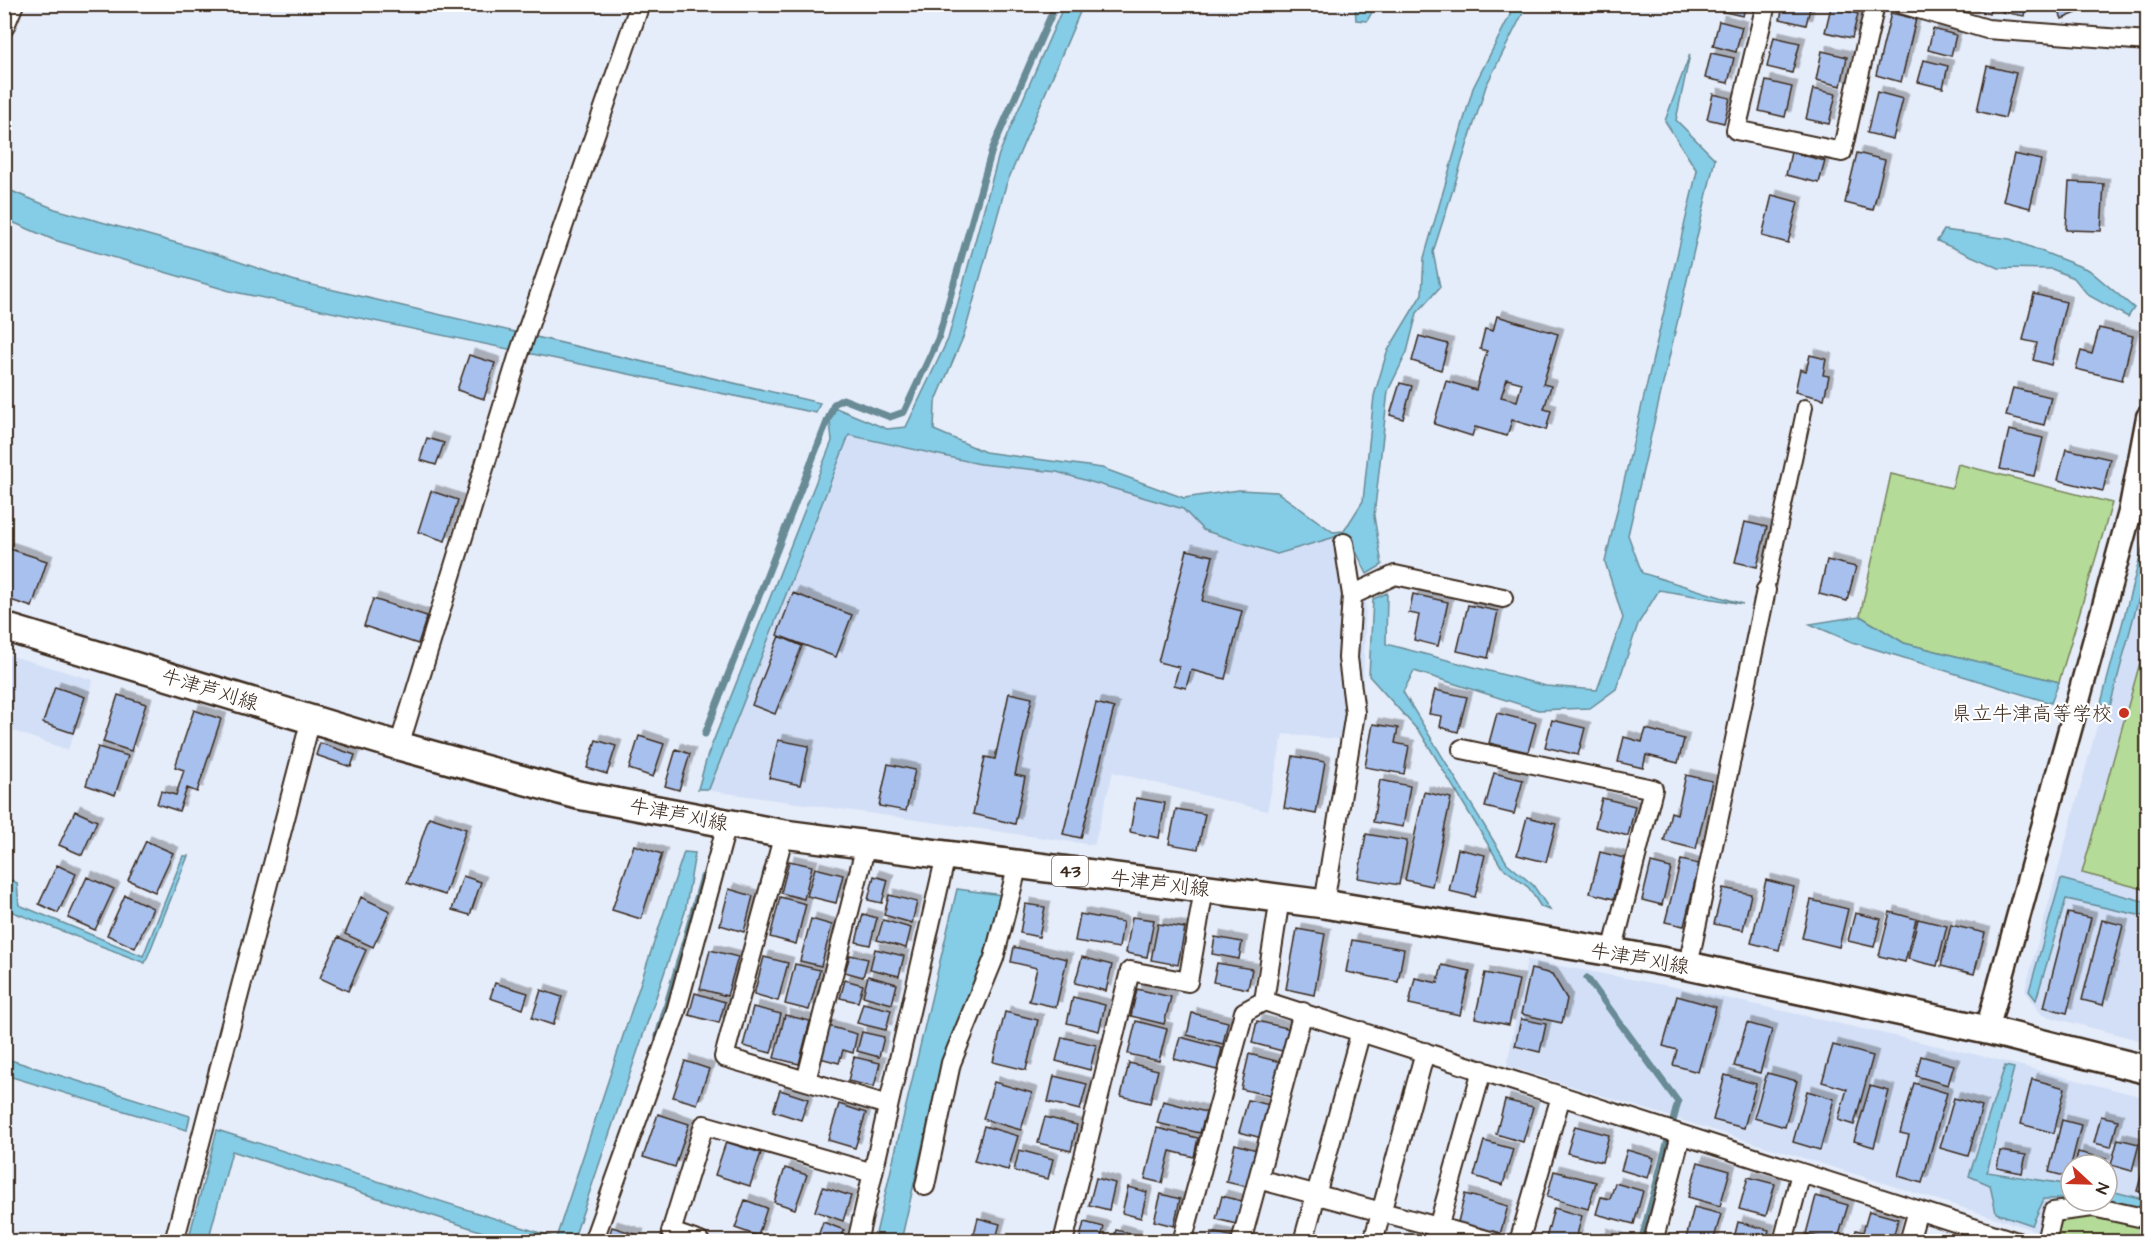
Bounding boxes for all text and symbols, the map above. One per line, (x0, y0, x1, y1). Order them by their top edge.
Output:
street label: 牛津芦刈線 (158, 662, 262, 718)
place label: 県立牛津高等学校 (1952, 700, 2112, 728)
marker: 県立牛津高等学校 (2117, 706, 2131, 720)
street label: 牛津芦刈線 (627, 792, 731, 838)
road number: 43 (1052, 856, 1088, 886)
street label: 牛津芦刈線 (1109, 864, 1211, 904)
street label: 牛津芦刈線 (1588, 937, 1691, 981)
north arrow (2059, 1153, 2119, 1213)
text: N (2090, 1179, 2114, 1197)

